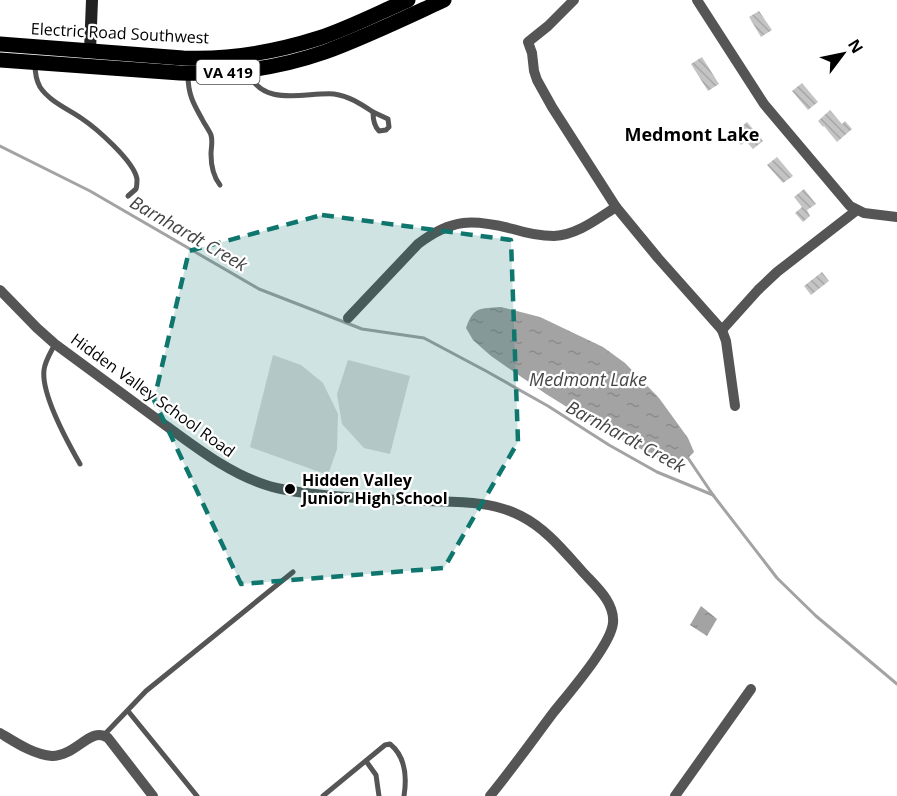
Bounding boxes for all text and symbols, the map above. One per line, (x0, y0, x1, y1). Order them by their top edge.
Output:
street label: Electric Road Southwest (30, 17, 210, 49)
north arrow (813, 24, 873, 84)
text: N (843, 35, 868, 57)
road number: VA 419 (196, 60, 260, 84)
district label: Medmont Lake (625, 122, 759, 146)
water label: Barnhardt Creek (126, 190, 253, 277)
street label: Hidden Valley School Road (66, 328, 240, 462)
water label: Medmont Lake (529, 367, 647, 391)
water label: Barnhardt Creek (562, 395, 691, 478)
place label: Hidden Valley Junior High School (300, 469, 448, 509)
marker: Hidden Valley Junior High School (283, 482, 297, 496)

